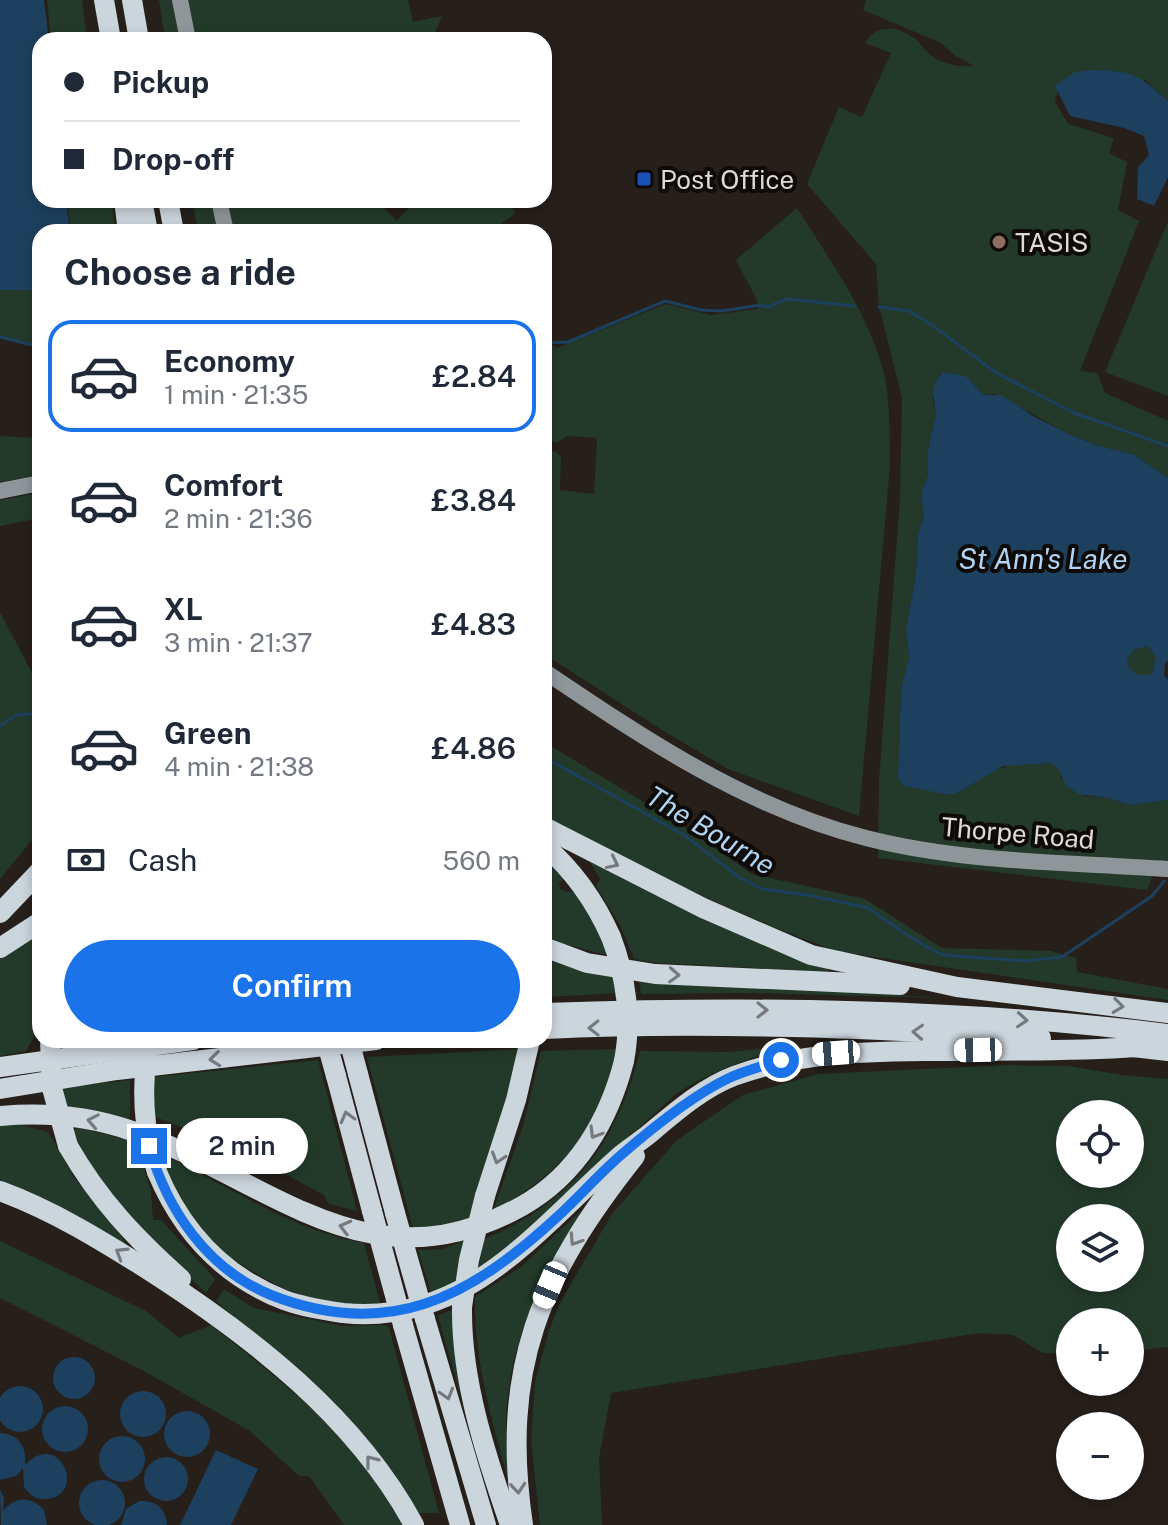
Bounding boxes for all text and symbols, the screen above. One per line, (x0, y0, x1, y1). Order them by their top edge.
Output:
text: Pickup (112, 64, 209, 100)
text: Drop-off (112, 141, 234, 177)
place label: Post Office (660, 164, 794, 195)
marker: Post Office (635, 170, 653, 188)
place label: TASIS (1015, 227, 1088, 258)
marker: TASIS (990, 233, 1008, 251)
text: Choose a ride (64, 251, 296, 293)
icon: car (68, 340, 140, 412)
text: Economy (164, 343, 295, 379)
text: £2.84 (432, 358, 516, 394)
text: 1 min · 21:35 (164, 379, 308, 410)
icon: car (68, 464, 140, 536)
text: Comfort (164, 467, 283, 503)
text: £3.84 (431, 482, 516, 518)
text: 2 min · 21:36 (164, 503, 313, 534)
water label: St Ann's Lake (959, 542, 1127, 575)
icon: car (68, 588, 140, 660)
text: XL (164, 591, 203, 627)
text: £4.83 (431, 606, 516, 642)
text: 3 min · 21:37 (164, 627, 313, 658)
icon: car (68, 712, 140, 784)
text: Green (164, 715, 251, 751)
text: £4.86 (431, 730, 516, 766)
text: 4 min · 21:38 (164, 751, 314, 782)
water label: The Bourne (641, 779, 781, 881)
street label: Thorpe Road (940, 811, 1096, 855)
icon: cash (64, 838, 108, 882)
text: Cash (128, 842, 197, 878)
text: 560 m (443, 845, 520, 876)
one-way arrow (605, 854, 619, 870)
button: Confirm (64, 940, 520, 1032)
one-way arrow (668, 966, 681, 983)
one-way arrow (1111, 997, 1125, 1014)
one-way arrow (756, 1001, 769, 1019)
one-way arrow (1016, 1011, 1029, 1028)
one-way arrow (587, 1019, 600, 1036)
one-way arrow (911, 1023, 924, 1040)
car (954, 1038, 1002, 1062)
car (811, 1039, 861, 1067)
route start (763, 1042, 799, 1078)
one-way arrow (208, 1050, 221, 1067)
map controls (1056, 1100, 1144, 1500)
button: locate (1056, 1100, 1144, 1188)
one-way arrow (339, 1110, 356, 1124)
one-way arrow (87, 1113, 101, 1130)
callout: 2 min (177, 1118, 309, 1174)
one-way arrow (589, 1124, 605, 1139)
route end (131, 1128, 167, 1164)
text: 2 min (208, 1130, 276, 1161)
one-way arrow (491, 1150, 507, 1164)
button: layers (1056, 1204, 1144, 1292)
one-way arrow (339, 1220, 353, 1236)
one-way arrow (570, 1231, 585, 1246)
one-way arrow (115, 1247, 130, 1262)
car (530, 1258, 570, 1312)
button: + (1056, 1308, 1144, 1396)
one-way arrow (438, 1386, 454, 1400)
button: − (1056, 1412, 1144, 1500)
one-way arrow (366, 1455, 380, 1470)
one-way arrow (510, 1482, 527, 1495)

